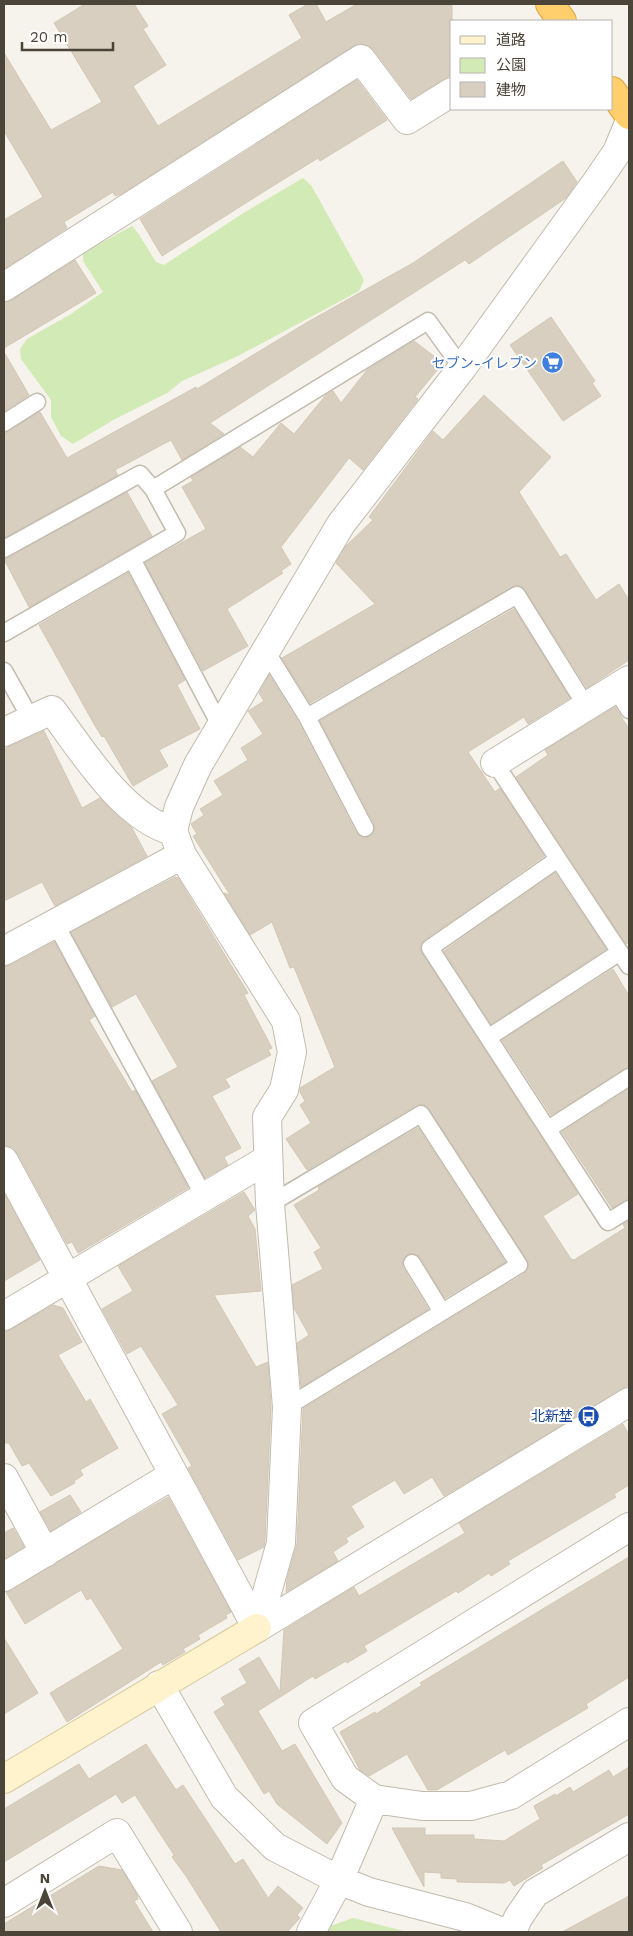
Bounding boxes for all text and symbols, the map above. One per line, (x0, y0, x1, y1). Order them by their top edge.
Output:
scale bar (22, 20, 114, 52)
legend (450, 20, 613, 110)
text: 20 m (30, 28, 68, 46)
text: 道路 (496, 31, 526, 49)
text: 公園 (496, 56, 526, 74)
text: 建物 (496, 81, 526, 99)
supermarket icon: セブン-イレブン (541, 351, 565, 375)
place label: セブン-イレブン (432, 355, 537, 371)
bus stop icon: 北新埜 (577, 1404, 601, 1428)
place label: 北新埜 (531, 1408, 573, 1424)
north arrow (20, 1866, 70, 1916)
text: N (40, 1870, 50, 1886)

